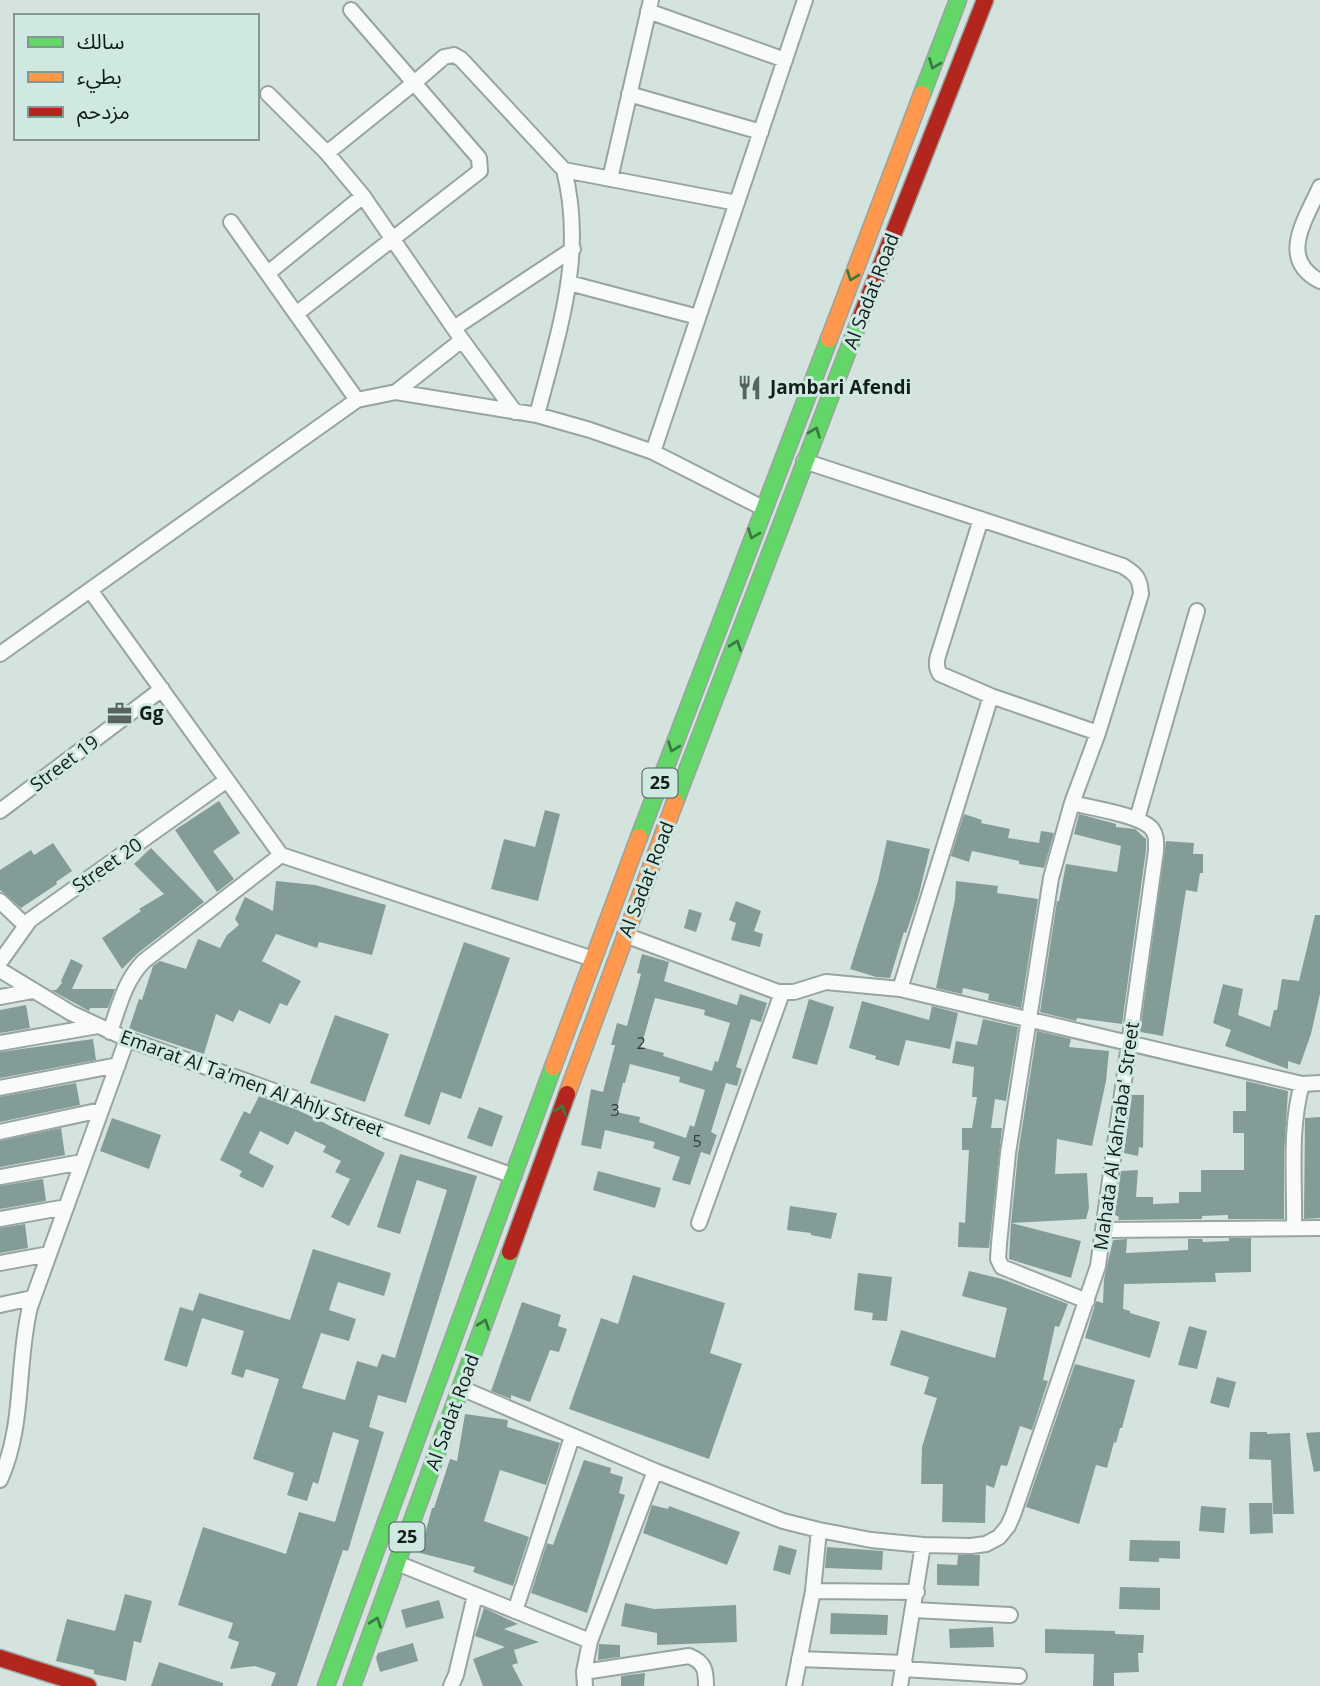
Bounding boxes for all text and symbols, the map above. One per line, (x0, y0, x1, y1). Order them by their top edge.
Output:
legend (14, 14, 259, 140)
text: سالك (77, 27, 124, 55)
one-way arrow (928, 57, 942, 69)
text: بطيء (77, 62, 122, 93)
text: مزدحم (77, 97, 130, 127)
street label: Al Sadat Road (837, 229, 905, 353)
one-way arrow (847, 270, 861, 282)
restaurant icon: Jambari Afendi (736, 373, 764, 401)
place label: Jambari Afendi (768, 374, 911, 400)
one-way arrow (807, 426, 821, 438)
one-way arrow (748, 528, 762, 540)
one-way arrow (727, 639, 741, 651)
office icon: Gg (105, 699, 133, 727)
place label: Gg (139, 700, 164, 726)
street label: Street 19 (24, 729, 104, 797)
one-way arrow (668, 741, 682, 753)
road number: 25 (642, 768, 678, 798)
street label: Al Sadat Road (612, 817, 680, 941)
street label: Street 20 (67, 831, 147, 899)
street label: Mahata Al Kahraba' Street (1087, 1020, 1145, 1252)
street label: Emarat Al Ta'men Al Ahly Street (117, 1023, 387, 1143)
house number: 2 (636, 1032, 646, 1054)
house number: 3 (610, 1099, 620, 1121)
one-way arrow (553, 1105, 567, 1117)
house number: 5 (692, 1130, 702, 1152)
one-way arrow (476, 1319, 490, 1331)
street label: Al Sadat Road (419, 1350, 485, 1474)
road number: 25 (390, 1522, 424, 1552)
one-way arrow (367, 1617, 381, 1629)

